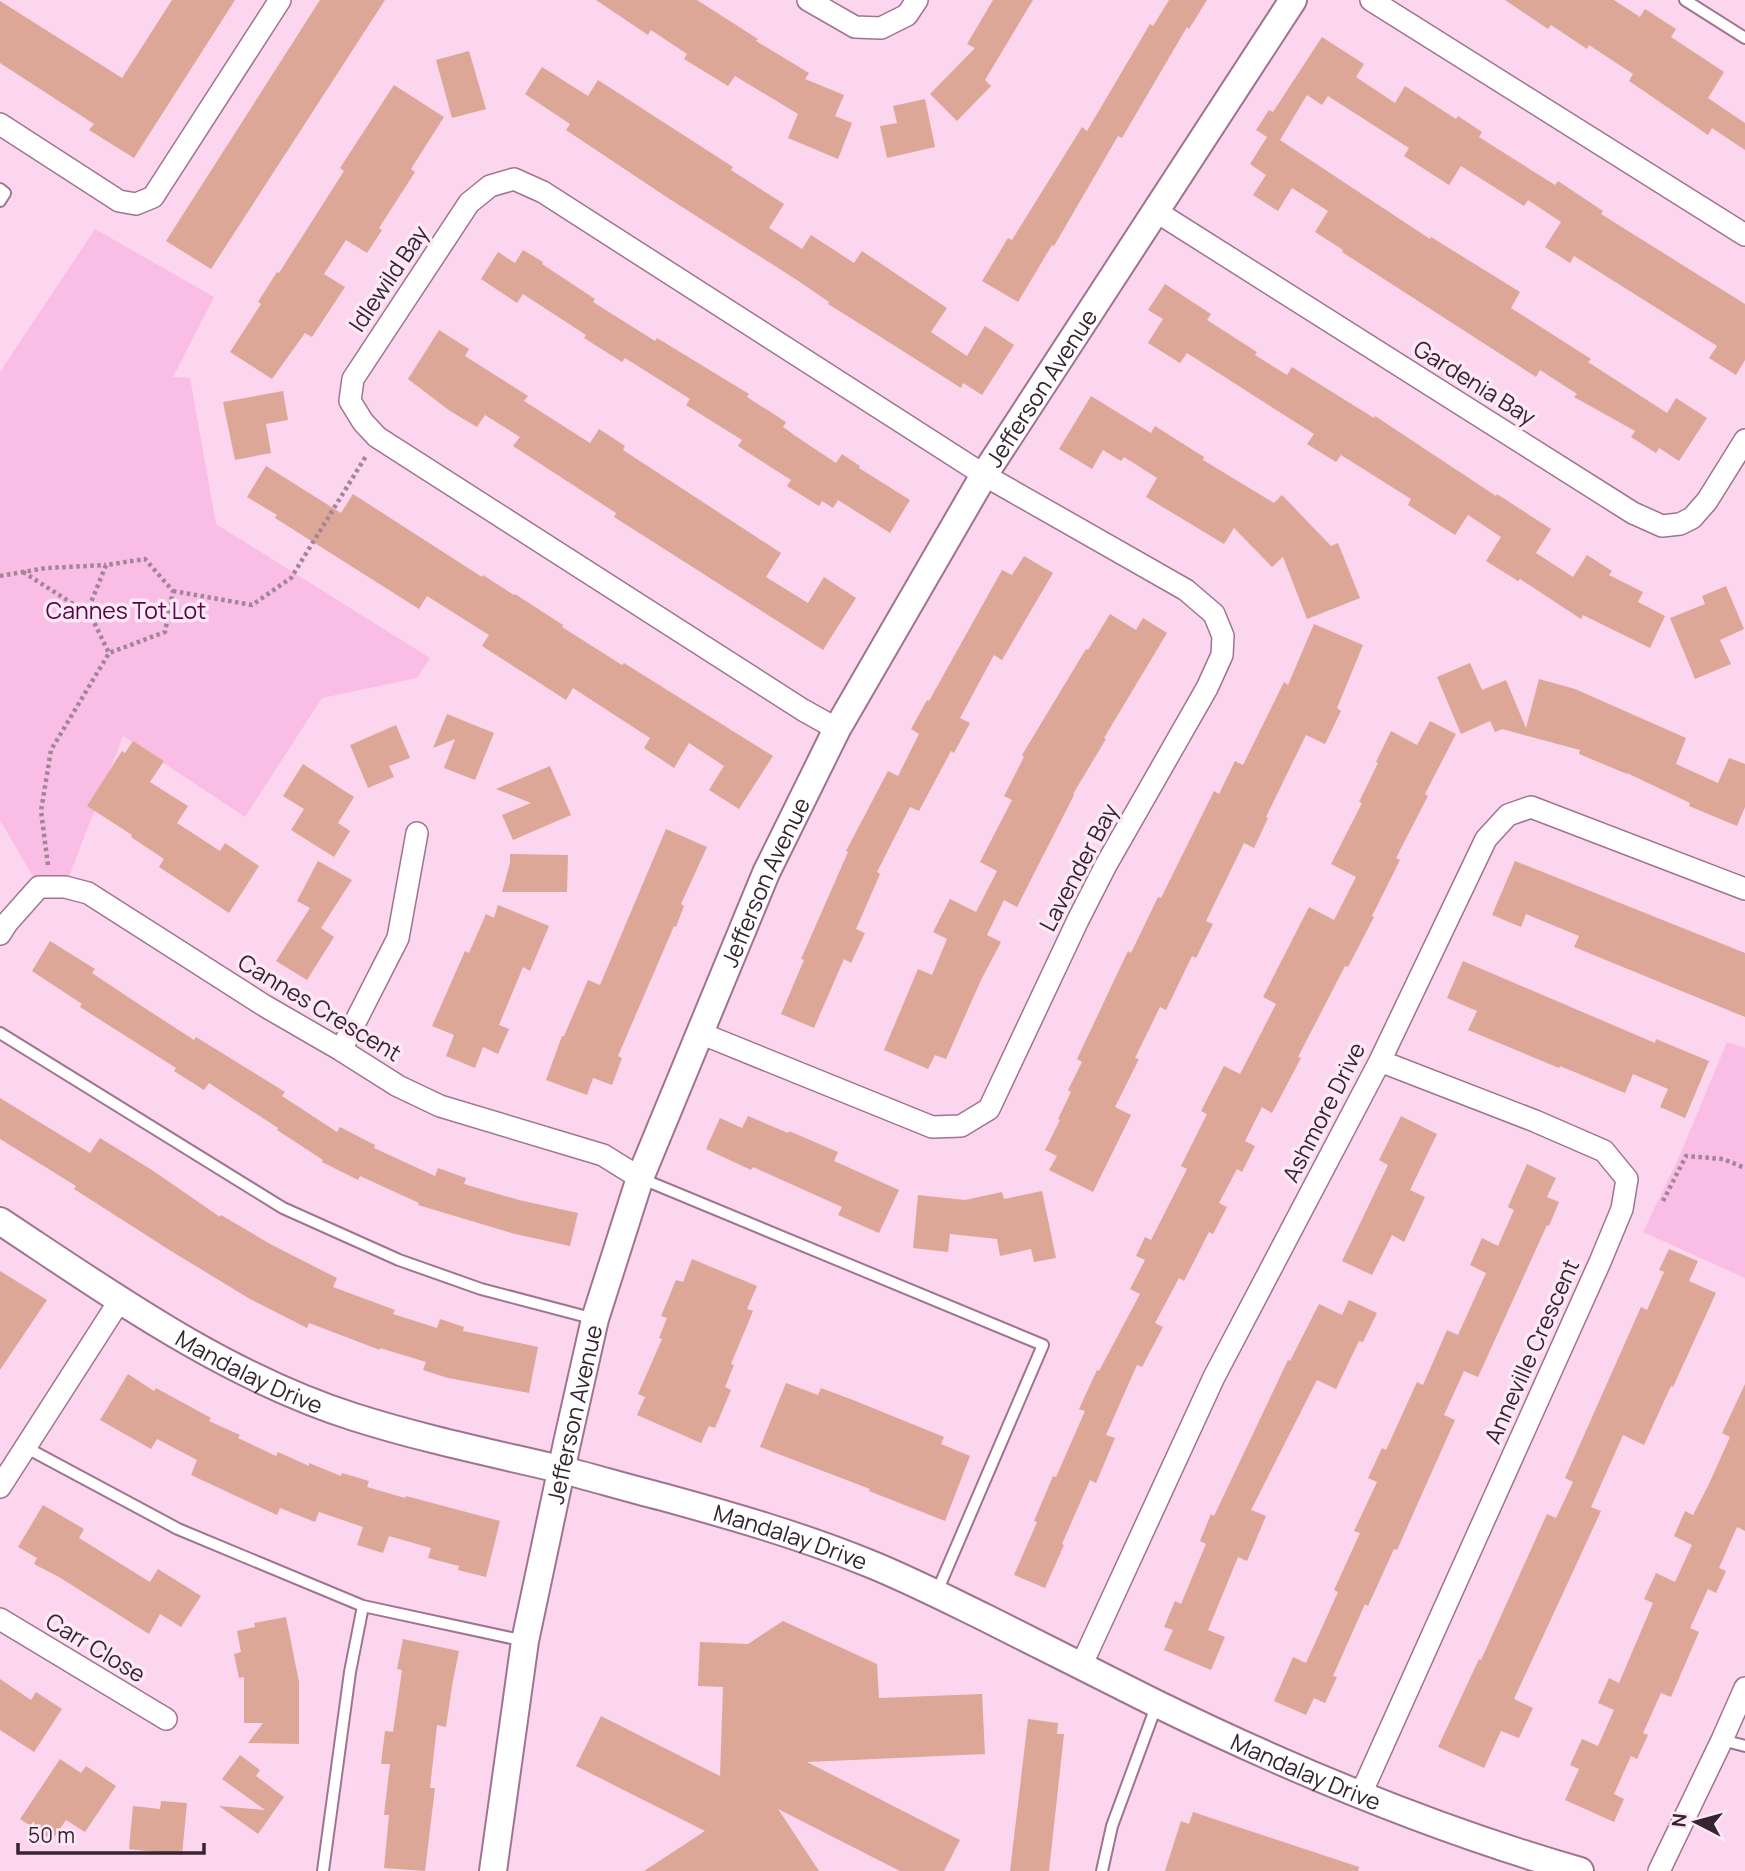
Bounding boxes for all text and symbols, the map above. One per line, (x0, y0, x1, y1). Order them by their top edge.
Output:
street label: Idlewild Bay (341, 218, 435, 338)
street label: Jefferson Avenue (978, 302, 1104, 473)
street label: Gardenia Bay (1408, 332, 1542, 432)
park label: Cannes Tot Lot (46, 594, 206, 626)
street label: Jefferson Avenue (713, 792, 817, 972)
street label: Lavender Bay (1031, 798, 1125, 936)
street label: Cannes Crescent (232, 946, 408, 1068)
street label: Ashmore Drive (1274, 1036, 1372, 1188)
street label: Anneville Crescent (1476, 1254, 1586, 1448)
street label: Mandalay Drive (170, 1322, 328, 1421)
street label: Jefferson Avenue (538, 1322, 609, 1507)
street label: Mandalay Drive (710, 1496, 872, 1577)
street label: Carr Close (40, 1605, 152, 1689)
street label: Mandalay Drive (1226, 1725, 1386, 1817)
north arrow (1661, 1787, 1731, 1857)
scale bar (18, 1812, 203, 1856)
text: N (1665, 1812, 1693, 1828)
text: 50 m (28, 1821, 75, 1849)

